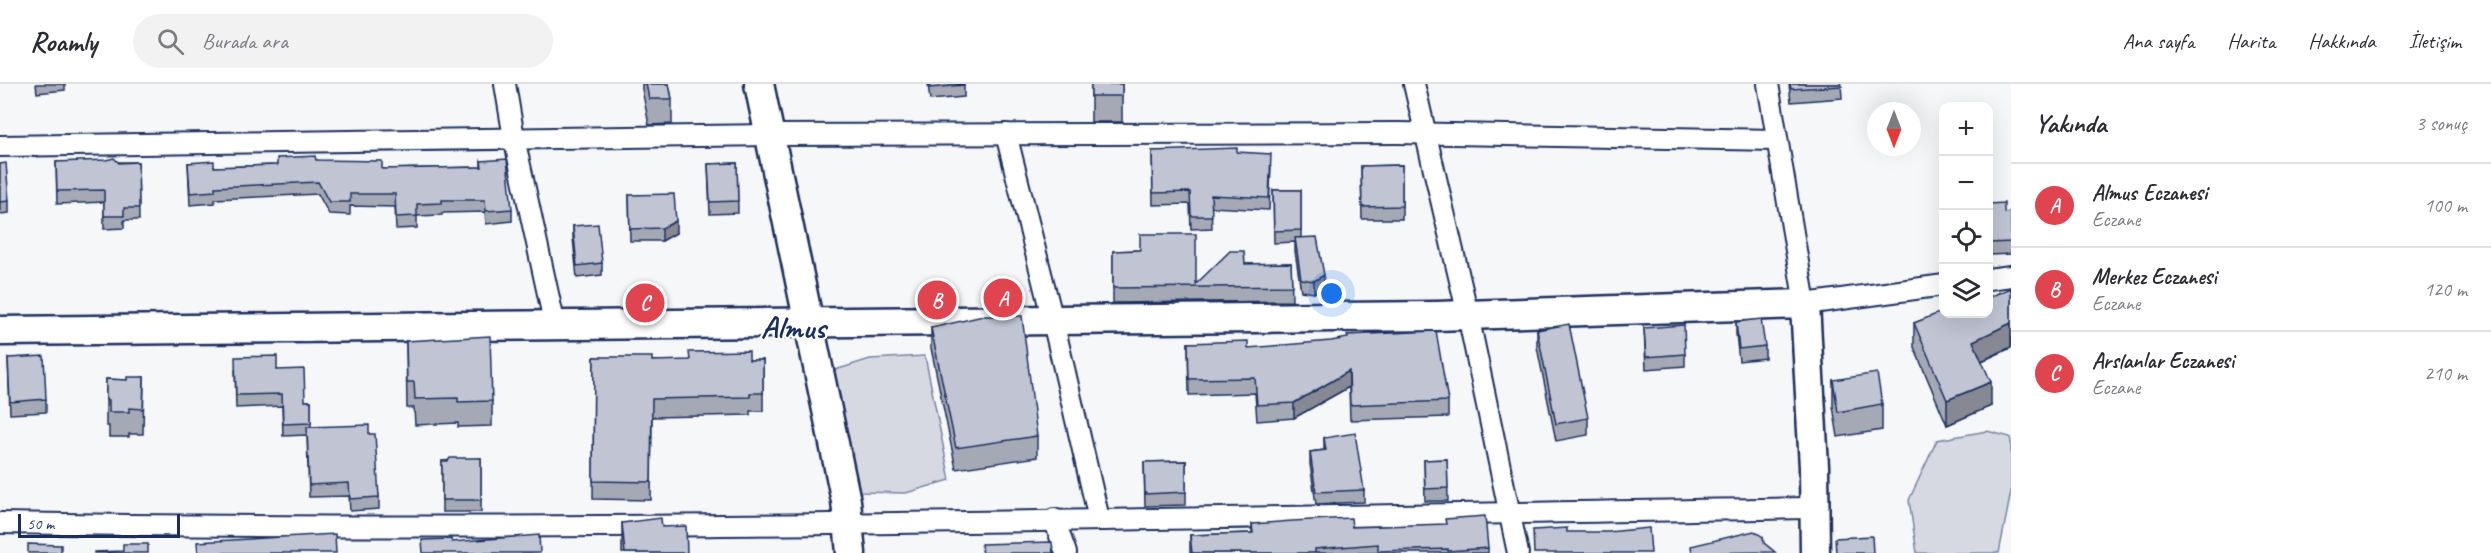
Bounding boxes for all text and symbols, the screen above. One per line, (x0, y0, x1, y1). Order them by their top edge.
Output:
search box (133, 14, 553, 68)
text: Roamly (30, 24, 97, 59)
icon: search (154, 25, 187, 58)
text: Burada ara (202, 27, 288, 55)
text: Ana sayfa (2123, 28, 2194, 54)
text: Harita (2227, 28, 2275, 54)
text: Hakkında (2308, 28, 2376, 54)
text: İletişim (2409, 28, 2461, 54)
north arrow (1867, 102, 1921, 156)
map controls (1939, 102, 1993, 318)
button: + (1939, 102, 1993, 156)
text: Yakında (2035, 107, 2106, 140)
text: 3 sonuç (2416, 111, 2467, 136)
button: − (1939, 156, 1993, 210)
text: Almus Eczanesi (2092, 179, 2207, 207)
text: A (2049, 193, 2060, 218)
text: 100 m (2424, 193, 2467, 218)
text: Eczane (2092, 207, 2140, 232)
button: locate (1939, 210, 1993, 264)
text: Merkez Eczanesi (2092, 263, 2217, 291)
button: layers (1939, 264, 1993, 318)
pin: A (984, 276, 1022, 320)
text: B (2049, 277, 2060, 302)
text: 120 m (2424, 277, 2467, 302)
pin: B (918, 278, 956, 322)
your location (1317, 279, 1346, 308)
pin: C (626, 280, 664, 326)
text: Eczane (2092, 291, 2140, 316)
district label: Almus (761, 307, 828, 348)
text: Arslanlar Eczanesi (2092, 347, 2234, 375)
text: C (2050, 361, 2059, 386)
text: 210 m (2424, 361, 2467, 386)
text: Eczane (2092, 375, 2140, 400)
scale bar (18, 511, 180, 538)
text: 50 m (27, 514, 54, 534)

